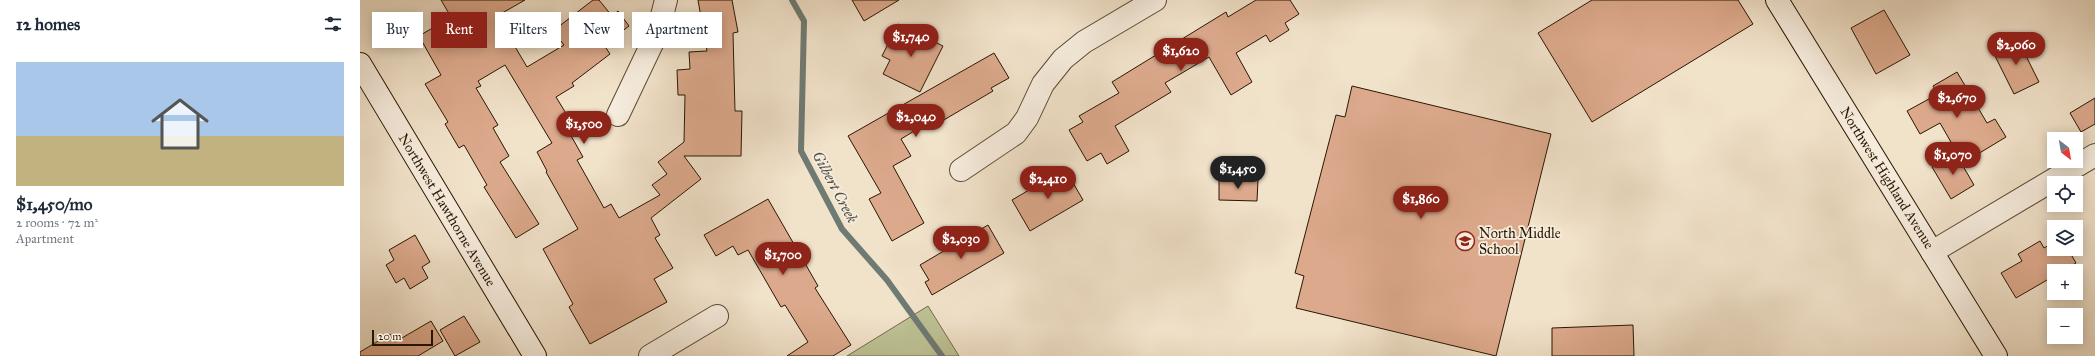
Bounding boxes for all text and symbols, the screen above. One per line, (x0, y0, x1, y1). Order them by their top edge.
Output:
chip: Buy (372, 12, 423, 48)
chip: Rent (431, 12, 487, 48)
chip: Filters (495, 12, 561, 48)
chip: New (569, 12, 624, 48)
chip: Apartment (632, 12, 722, 48)
icon: filters (322, 13, 344, 35)
text: 12 homes (16, 14, 80, 35)
pin: $1,740 (878, 24, 944, 58)
text: $1,740 (893, 29, 930, 45)
pin: $2,060 (1983, 32, 2049, 66)
text: $2,060 (1996, 37, 2036, 53)
pin: $1,620 (1148, 38, 1214, 72)
text: $1,620 (1163, 43, 1199, 59)
pin: $2,670 (1924, 85, 1990, 119)
icon: home (144, 88, 216, 160)
text: $2,670 (1937, 90, 1977, 106)
pin: $2,040 (883, 104, 949, 138)
street label: Northwest Highland Avenue (1836, 104, 1938, 252)
text: $2,040 (896, 109, 936, 125)
pin: $1,500 (551, 111, 617, 145)
text: $1,500 (565, 116, 603, 132)
street label: Northwest Hawthorne Avenue (395, 131, 499, 290)
north arrow (2047, 132, 2083, 168)
map controls (2047, 132, 2083, 344)
pin: $1,070 (1920, 142, 1986, 176)
text: $1,070 (1934, 147, 1972, 163)
water label: Gilbert Creek (809, 148, 862, 226)
pin: $1,450 (1205, 156, 1271, 190)
text: $1,450 (1219, 161, 1257, 177)
pin: $2,410 (1015, 166, 1081, 200)
text: $2,410 (1029, 171, 1067, 187)
button: locate (2047, 176, 2083, 212)
pin: $1,860 (1388, 186, 1454, 220)
text: $1,860 (1402, 191, 1440, 207)
text: $1,450/mo (16, 194, 92, 215)
text: 2 rooms · 72 m² (16, 215, 98, 231)
button: layers (2047, 220, 2083, 256)
place label: North Middle School (1479, 225, 1561, 258)
pin: $2,030 (928, 226, 994, 260)
school or university icon: North Middle School (1454, 230, 1476, 252)
text: Apartment (16, 231, 74, 247)
text: $2,030 (942, 231, 980, 247)
pin: $1,700 (750, 242, 816, 276)
text: $1,700 (764, 247, 802, 263)
button: + (2047, 264, 2083, 300)
button: − (2047, 308, 2083, 344)
scale bar (372, 328, 433, 347)
text: 20 m (378, 330, 401, 343)

